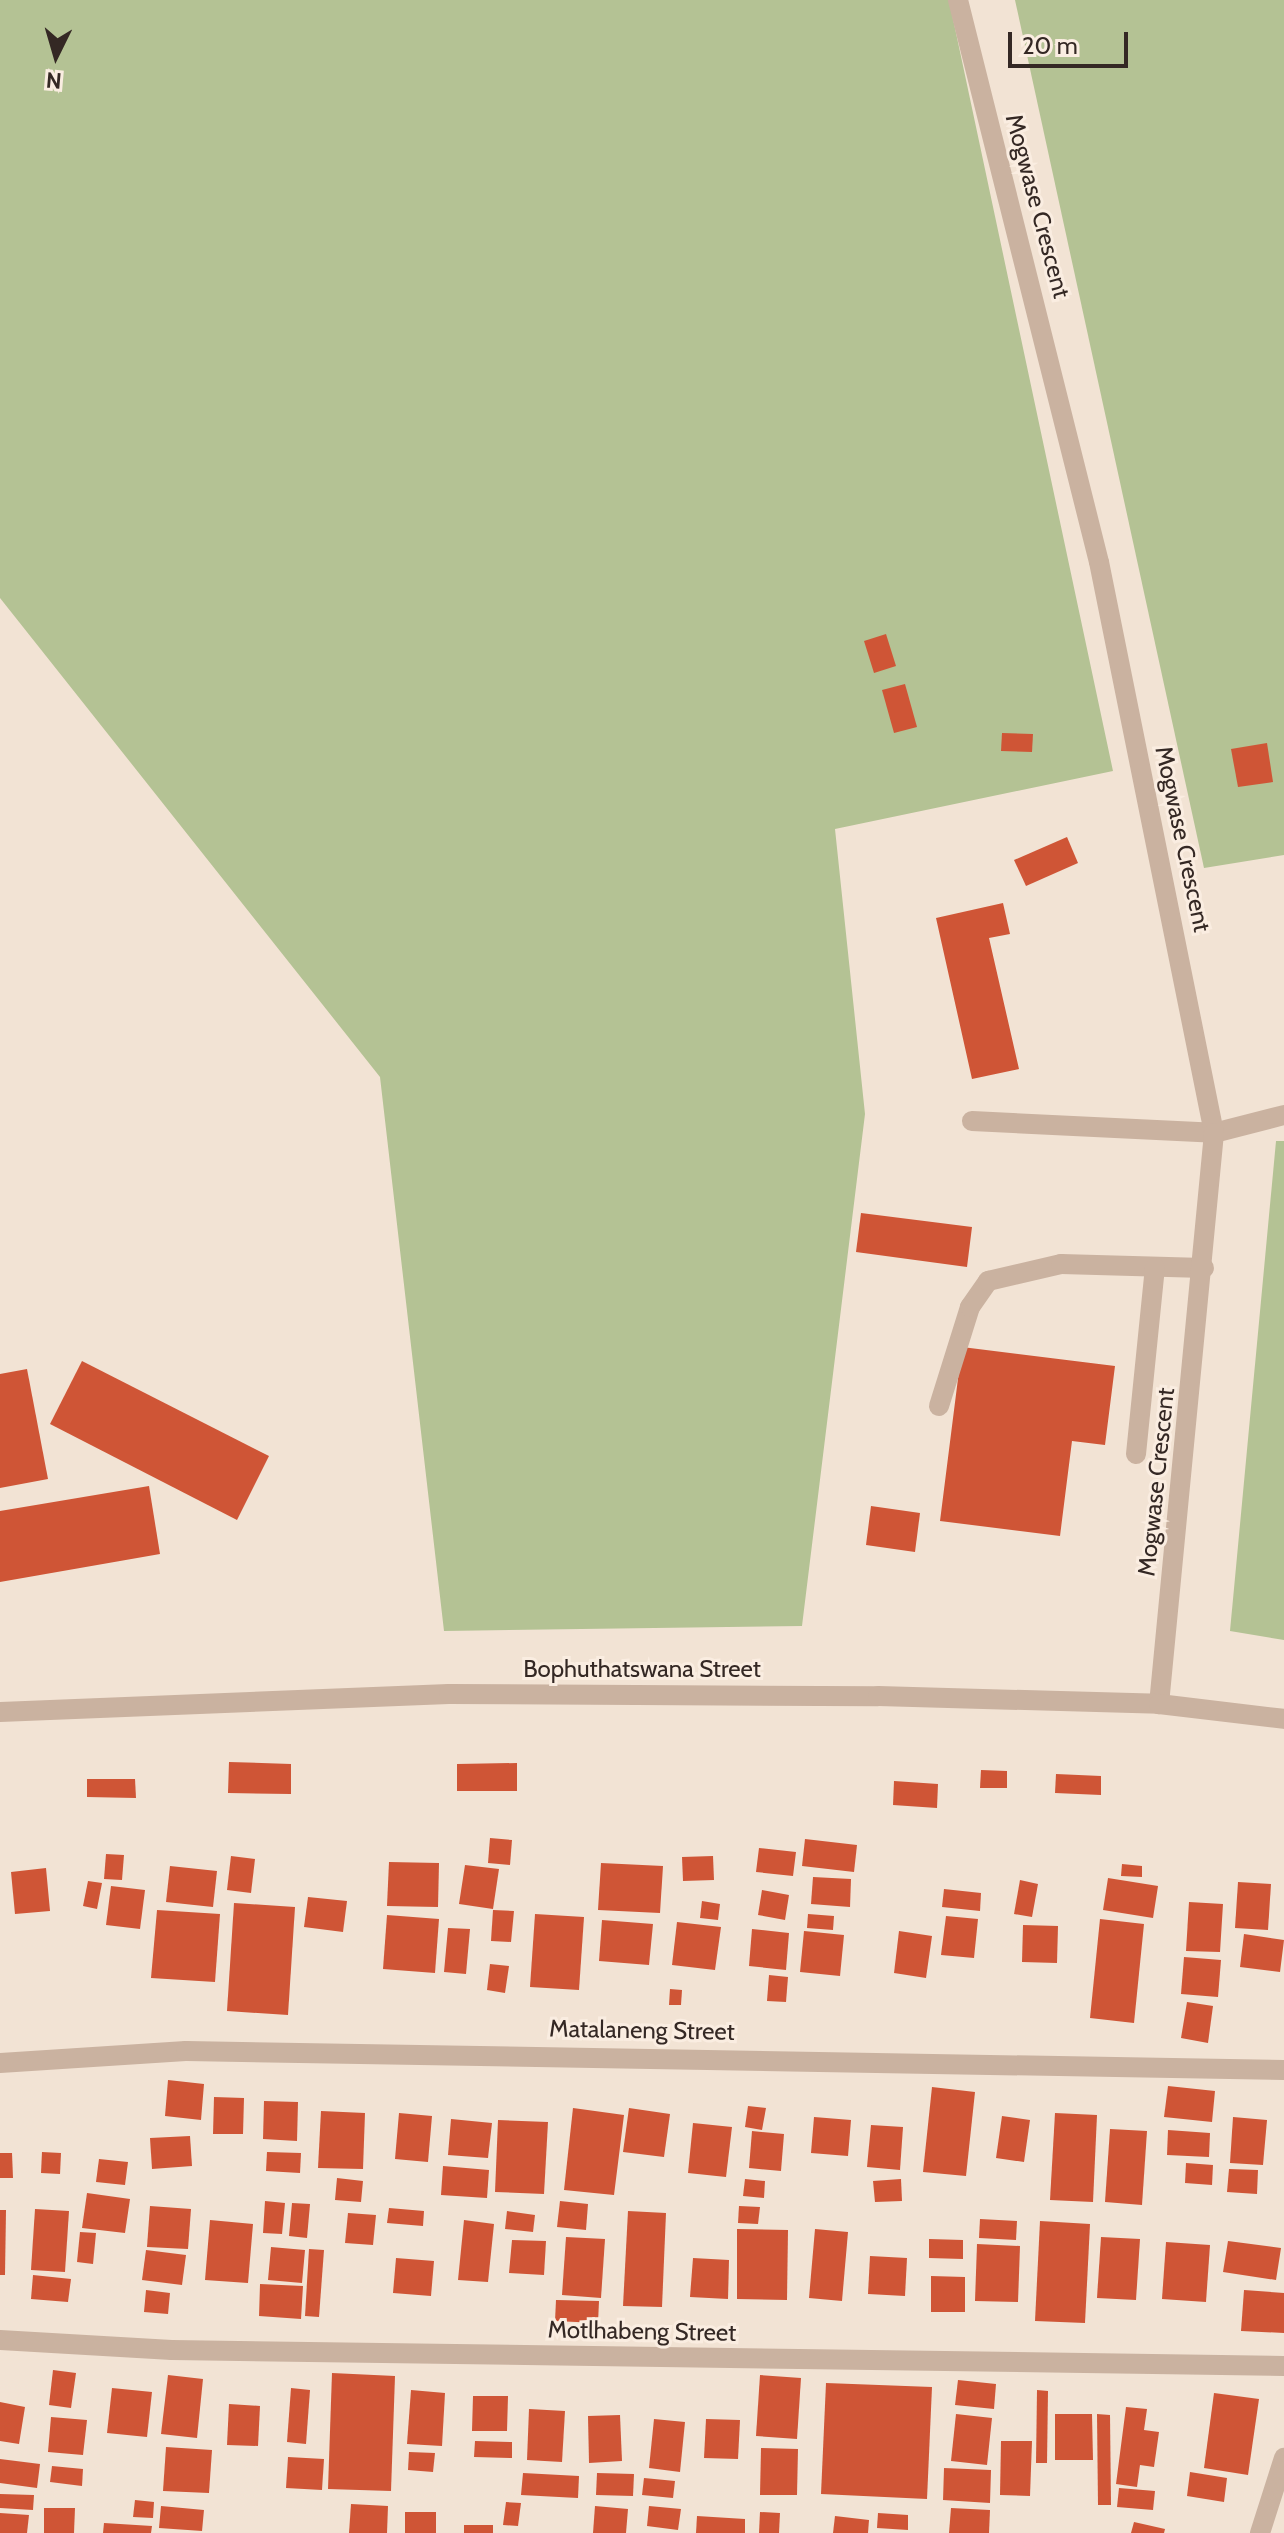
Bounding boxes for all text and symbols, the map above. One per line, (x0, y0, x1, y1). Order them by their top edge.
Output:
north arrow (16, 16, 96, 96)
scale bar (1012, 16, 1132, 66)
text: 20 m (1022, 31, 1078, 60)
text: N (45, 66, 63, 95)
street label: Mogwase Crescent (1000, 111, 1076, 301)
street label: Mogwase Crescent (1149, 743, 1217, 935)
street label: Mogwase Crescent (1132, 1386, 1180, 1578)
street label: Bophuthatswana Street (523, 1655, 761, 1683)
street label: Matalaneng Street (549, 2014, 735, 2046)
street label: Motlhabeng Street (547, 2315, 737, 2347)

